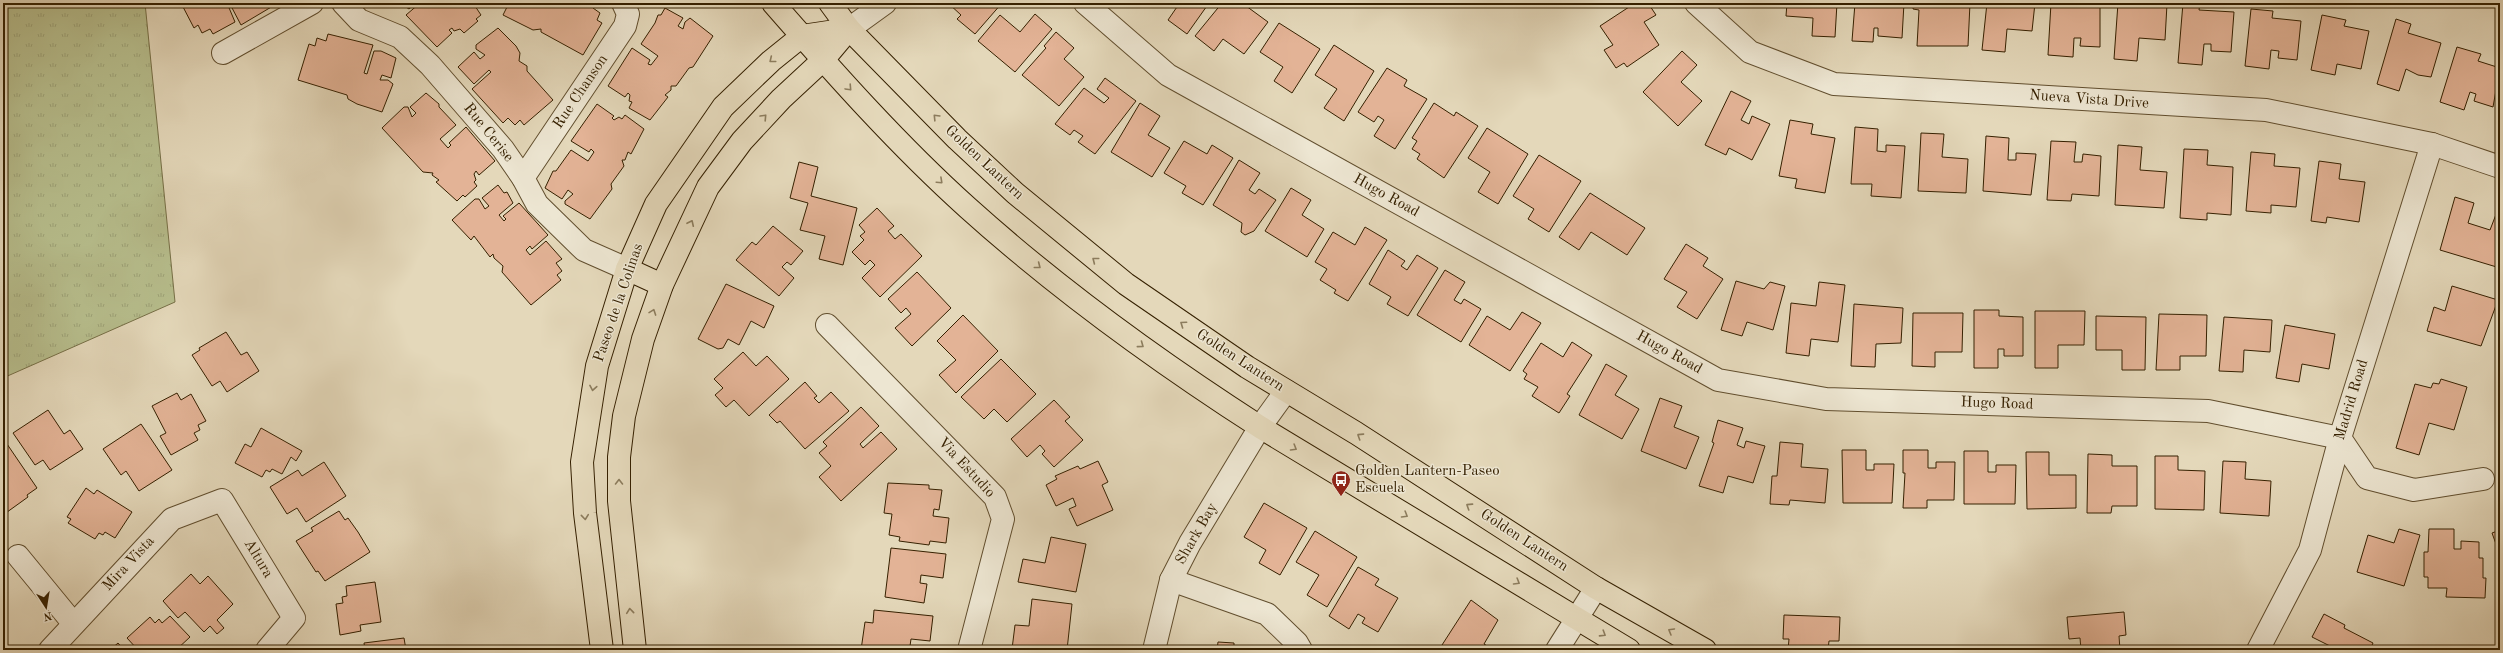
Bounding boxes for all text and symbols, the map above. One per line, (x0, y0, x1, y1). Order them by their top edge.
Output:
street label: Rue Chanson (551, 52, 611, 132)
one-way arrow (769, 56, 776, 63)
one-way arrow (845, 83, 852, 91)
street label: Nueva Vista Drive (2029, 88, 2149, 112)
street label: Rue Cerise (460, 101, 516, 165)
one-way arrow (760, 114, 767, 122)
one-way arrow (933, 114, 940, 122)
street label: Golden Lantern (942, 123, 1026, 203)
street label: Hugo Road (1350, 172, 1422, 220)
one-way arrow (935, 177, 943, 184)
one-way arrow (686, 220, 694, 228)
street label: Paseo de la Colinas (592, 242, 646, 364)
one-way arrow (1092, 257, 1099, 264)
one-way arrow (1034, 262, 1041, 269)
one-way arrow (648, 308, 656, 315)
one-way arrow (1180, 321, 1187, 329)
street label: Golden Lantern (1193, 327, 1287, 395)
street label: Hugo Road (1633, 329, 1705, 377)
one-way arrow (1137, 340, 1144, 347)
street label: Madrid Road (2333, 358, 2371, 442)
one-way arrow (589, 385, 598, 391)
street label: Hugo Road (1960, 395, 2034, 413)
one-way arrow (1357, 433, 1364, 440)
street label: Via Estudio (935, 435, 997, 501)
one-way arrow (1290, 443, 1297, 450)
place label: Golden Lantern-Paseo Escuela (1355, 464, 1500, 496)
bus stop icon: Golden Lantern-Paseo Escuela (1330, 469, 1352, 497)
one-way arrow (615, 479, 623, 485)
street label: Shark Bay (1173, 501, 1221, 567)
one-way arrow (1466, 503, 1473, 511)
street label: Golden Lantern (1477, 507, 1571, 575)
one-way arrow (1401, 510, 1408, 517)
one-way arrow (580, 514, 589, 520)
street label: Mira Vista (100, 533, 158, 594)
street label: Altura (241, 537, 276, 582)
one-way arrow (1513, 577, 1520, 584)
north arrow (26, 587, 66, 627)
one-way arrow (626, 608, 635, 614)
text: N (42, 609, 53, 622)
one-way arrow (1668, 628, 1675, 635)
one-way arrow (1599, 629, 1606, 636)

